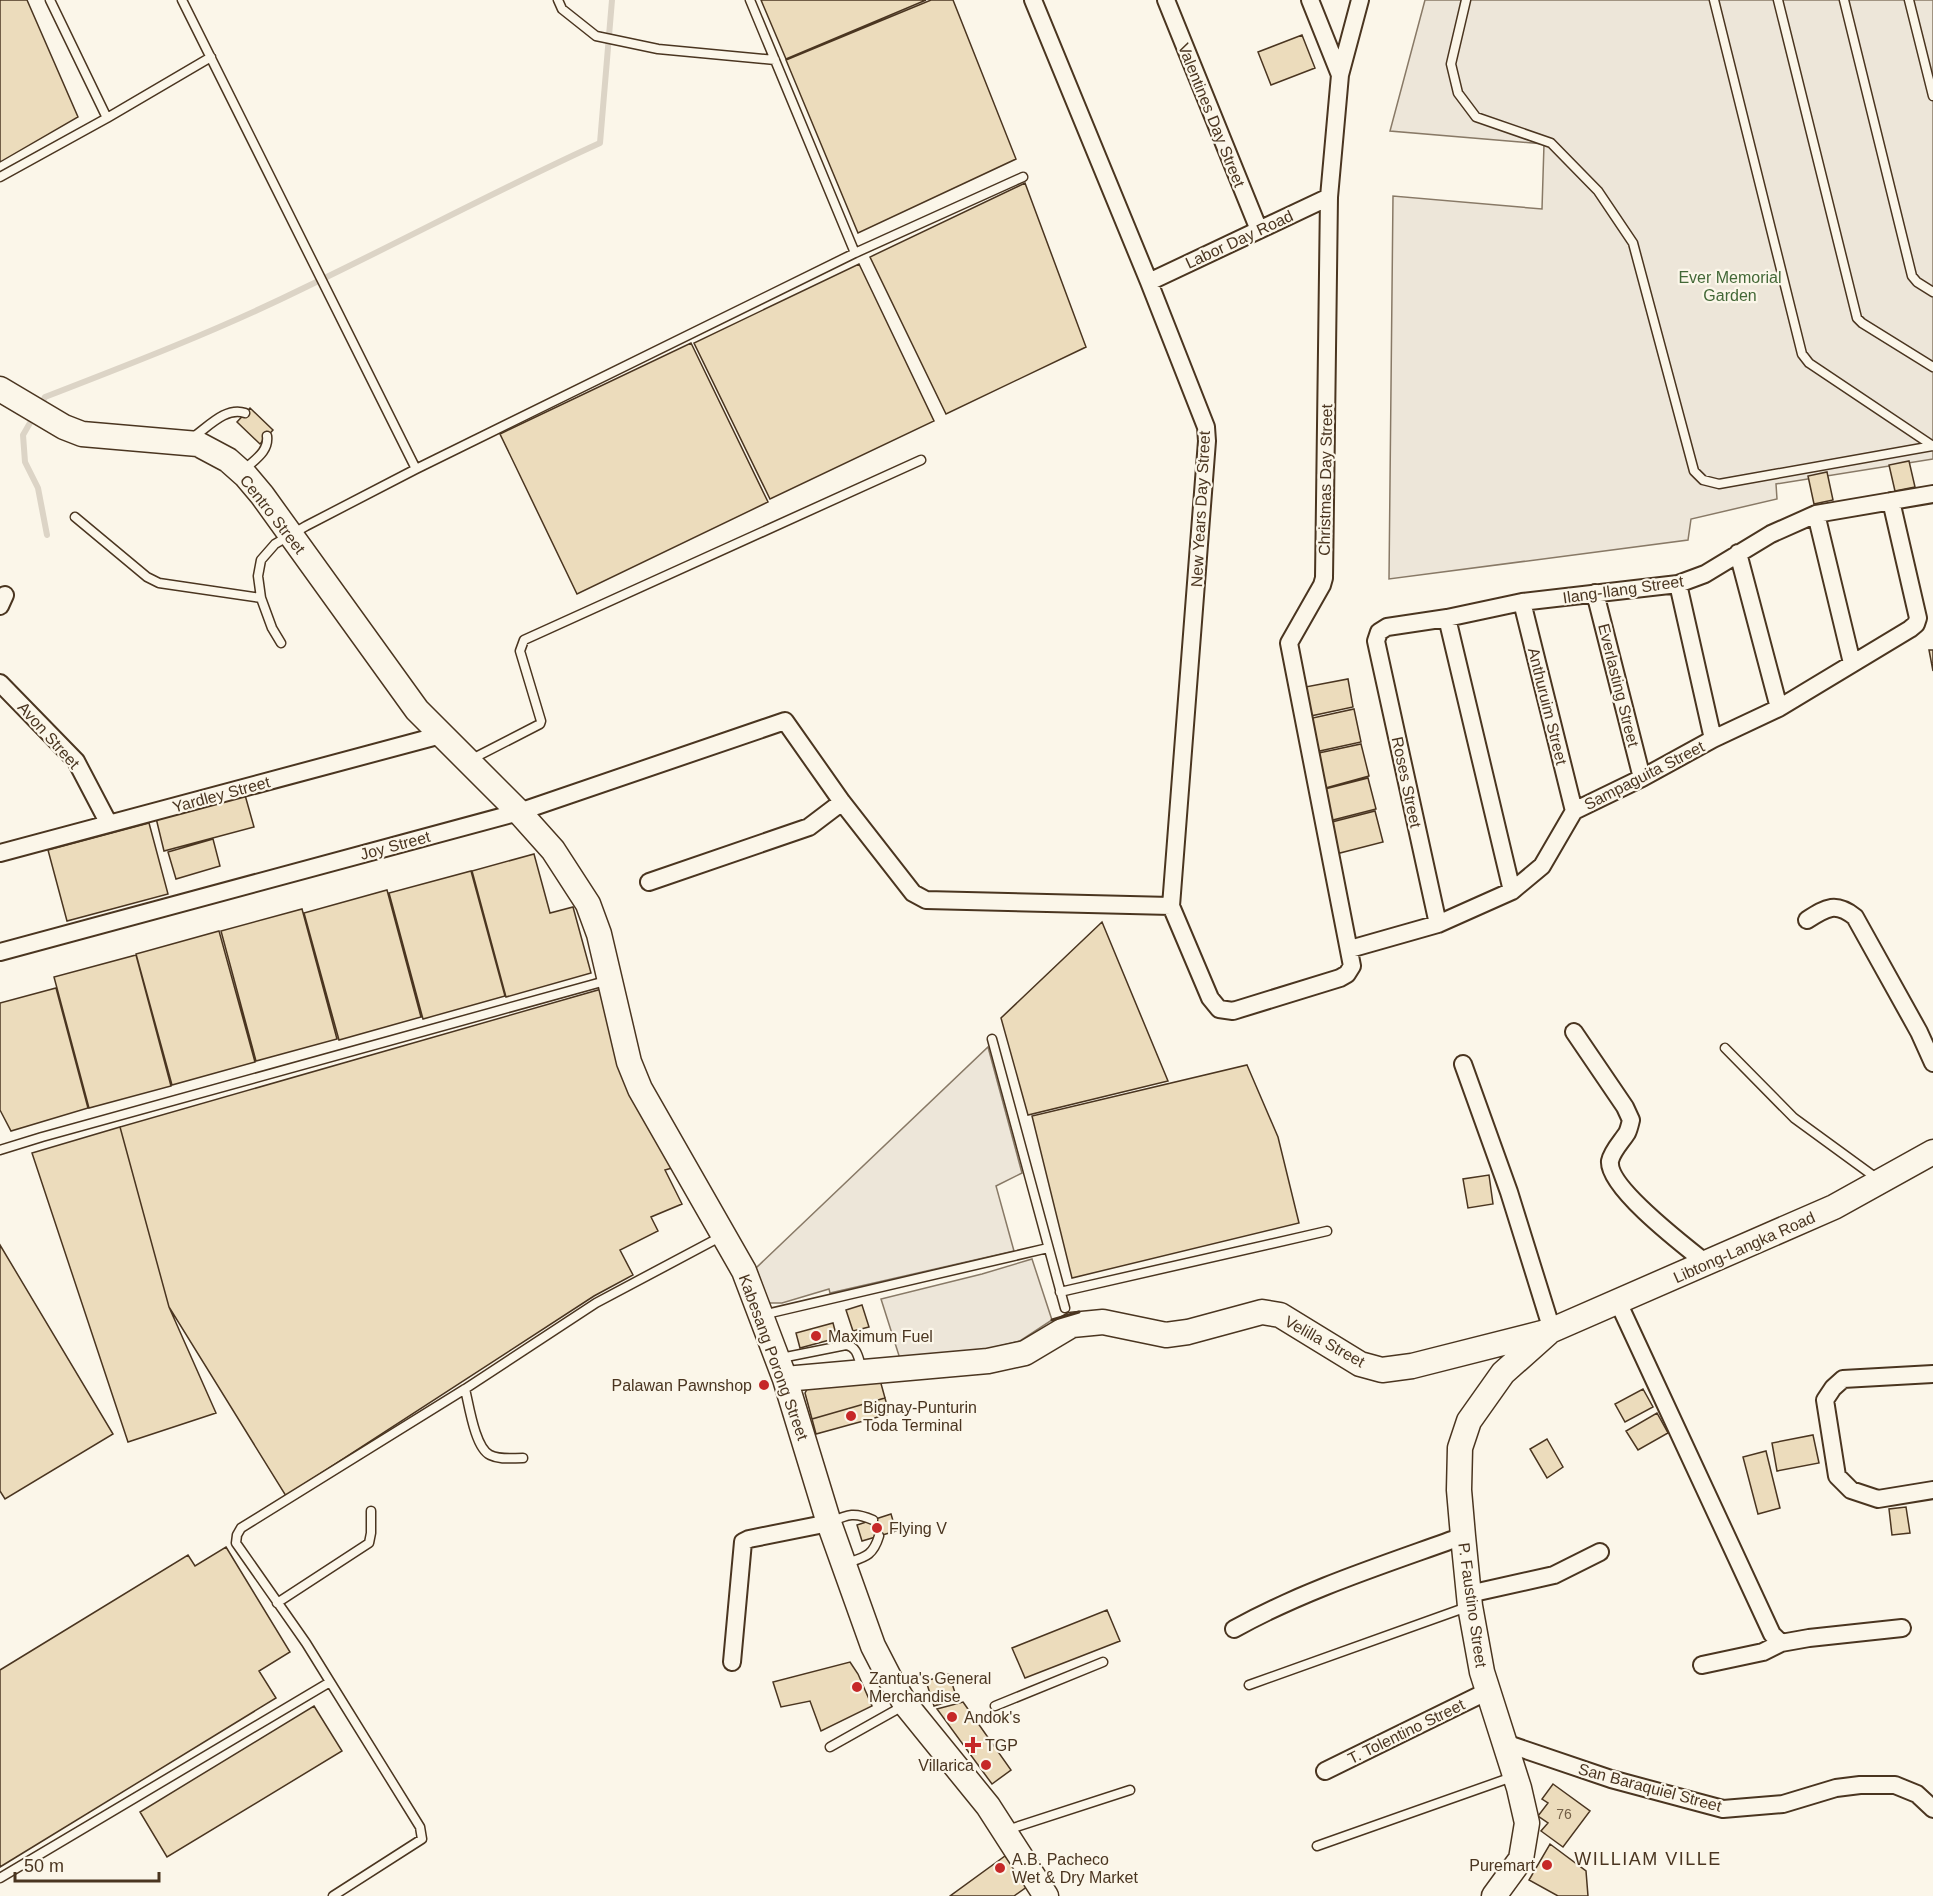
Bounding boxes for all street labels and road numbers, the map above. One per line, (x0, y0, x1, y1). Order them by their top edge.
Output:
street label: Valentines Day Street (1175, 41, 1248, 190)
street label: Labor Day Road (1183, 207, 1296, 272)
street label: Christmas Day Street (1316, 403, 1335, 556)
street label: New Years Day Street (1188, 430, 1213, 588)
street label: Centro Street (237, 472, 309, 557)
street label: Ilang-Ilang Street (1562, 573, 1685, 606)
street label: Everlasting Street (1595, 622, 1642, 749)
street label: Anthuruim Street (1525, 646, 1570, 767)
street label: Avon Street (14, 699, 83, 772)
street label: Roses Street (1389, 735, 1425, 830)
street label: Sampaguita Street (1581, 738, 1708, 813)
street label: Yardley Street (171, 773, 272, 816)
street label: Joy Street (358, 828, 433, 863)
street label: Libtong-Langka Road (1671, 1209, 1818, 1286)
street label: Kabesang Porong Street (736, 1272, 812, 1443)
street label: Velilla Street (1282, 1312, 1368, 1371)
street label: P. Faustino Street (1455, 1541, 1490, 1669)
street label: T. Tolentino Street (1345, 1696, 1468, 1767)
street label: San Baraquiel Street (1576, 1760, 1724, 1815)

